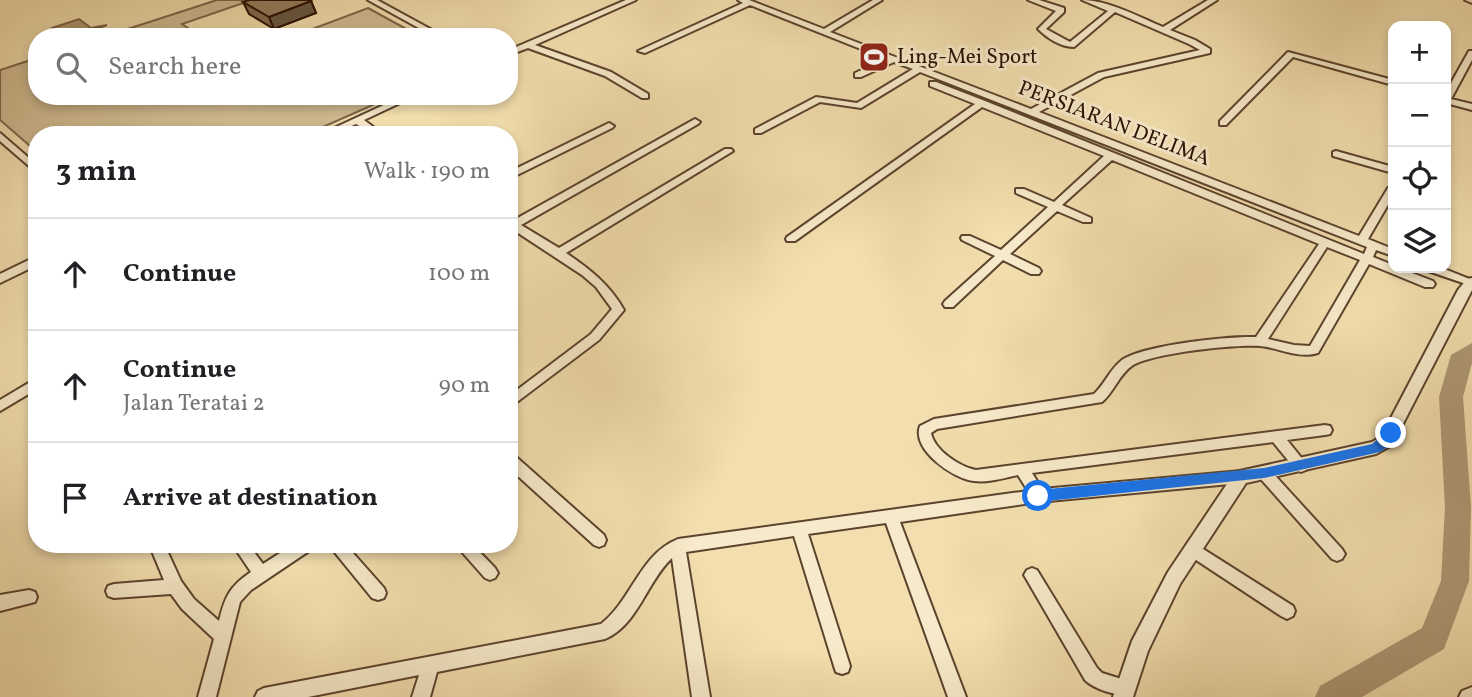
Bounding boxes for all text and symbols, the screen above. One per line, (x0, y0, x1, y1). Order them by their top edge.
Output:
map controls (1388, 21, 1451, 273)
button: + (1388, 21, 1451, 84)
search box (28, 28, 518, 105)
sports icon: Ling-Mei Sport (857, 40, 891, 74)
place label: Ling-Mei Sport (897, 43, 1037, 72)
icon: search (52, 48, 90, 86)
text: Search here (108, 49, 241, 85)
street label: PERSIARAN DELIMA (1014, 74, 1214, 174)
button: − (1388, 84, 1451, 147)
button: locate (1388, 147, 1451, 210)
text: 3 min (56, 151, 137, 193)
text: Walk · 190 m (364, 156, 490, 188)
button: layers (1388, 210, 1451, 273)
icon: ahead (56, 255, 94, 293)
text: Continue (123, 256, 236, 292)
text: 100 m (428, 258, 490, 290)
text: Continue (123, 352, 236, 388)
icon: ahead (56, 367, 94, 405)
text: 90 m (439, 370, 490, 402)
text: Jalan Teratai 2 (123, 388, 265, 420)
route end (1375, 417, 1406, 448)
icon: arrive (56, 479, 94, 517)
text: Arrive at destination (123, 480, 378, 516)
route start (1022, 480, 1053, 511)

